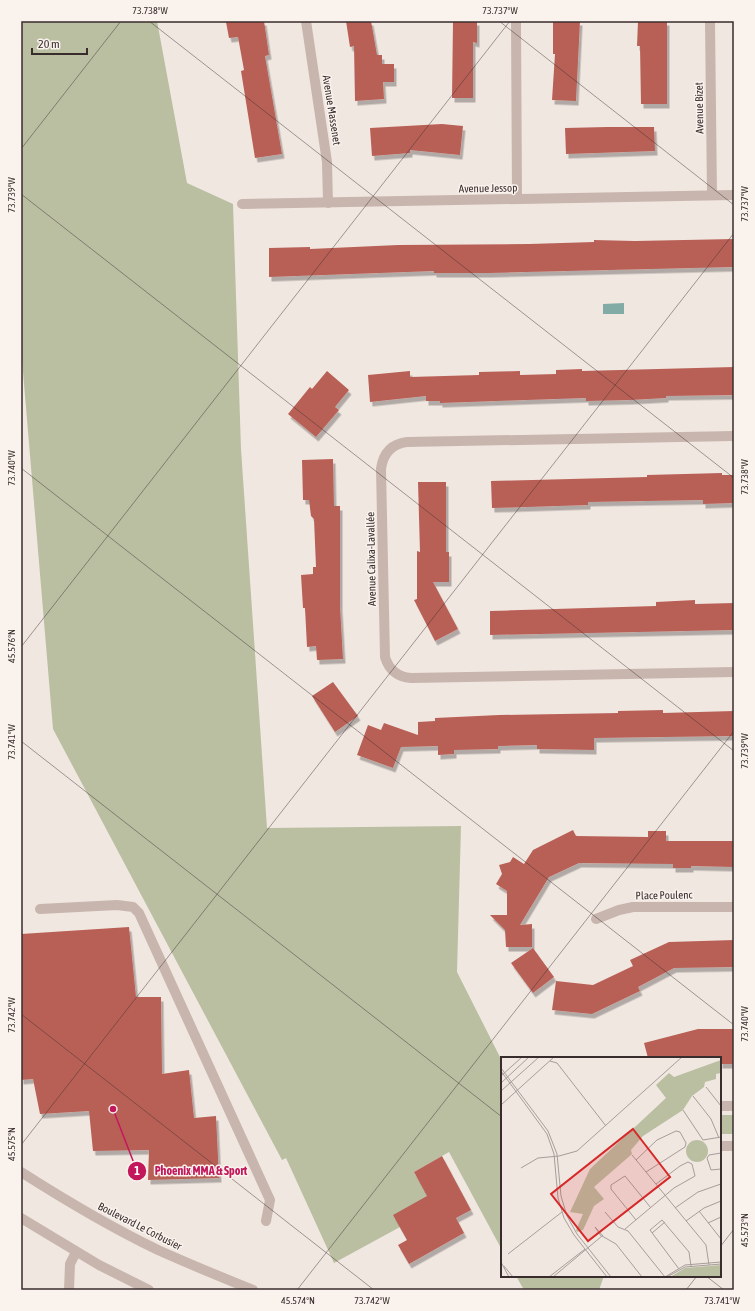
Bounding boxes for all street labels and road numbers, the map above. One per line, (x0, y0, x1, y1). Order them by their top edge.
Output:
street label: Avenue Massenet (321, 74, 343, 146)
street label: Avenue Bizet (693, 82, 705, 134)
street label: Avenue Jessop (459, 181, 517, 195)
street label: Avenue Calixa-Lavallée (364, 512, 378, 606)
street label: Place Poulenc (635, 888, 694, 901)
street label: Boulevard Le Corbusier (96, 1200, 184, 1253)

